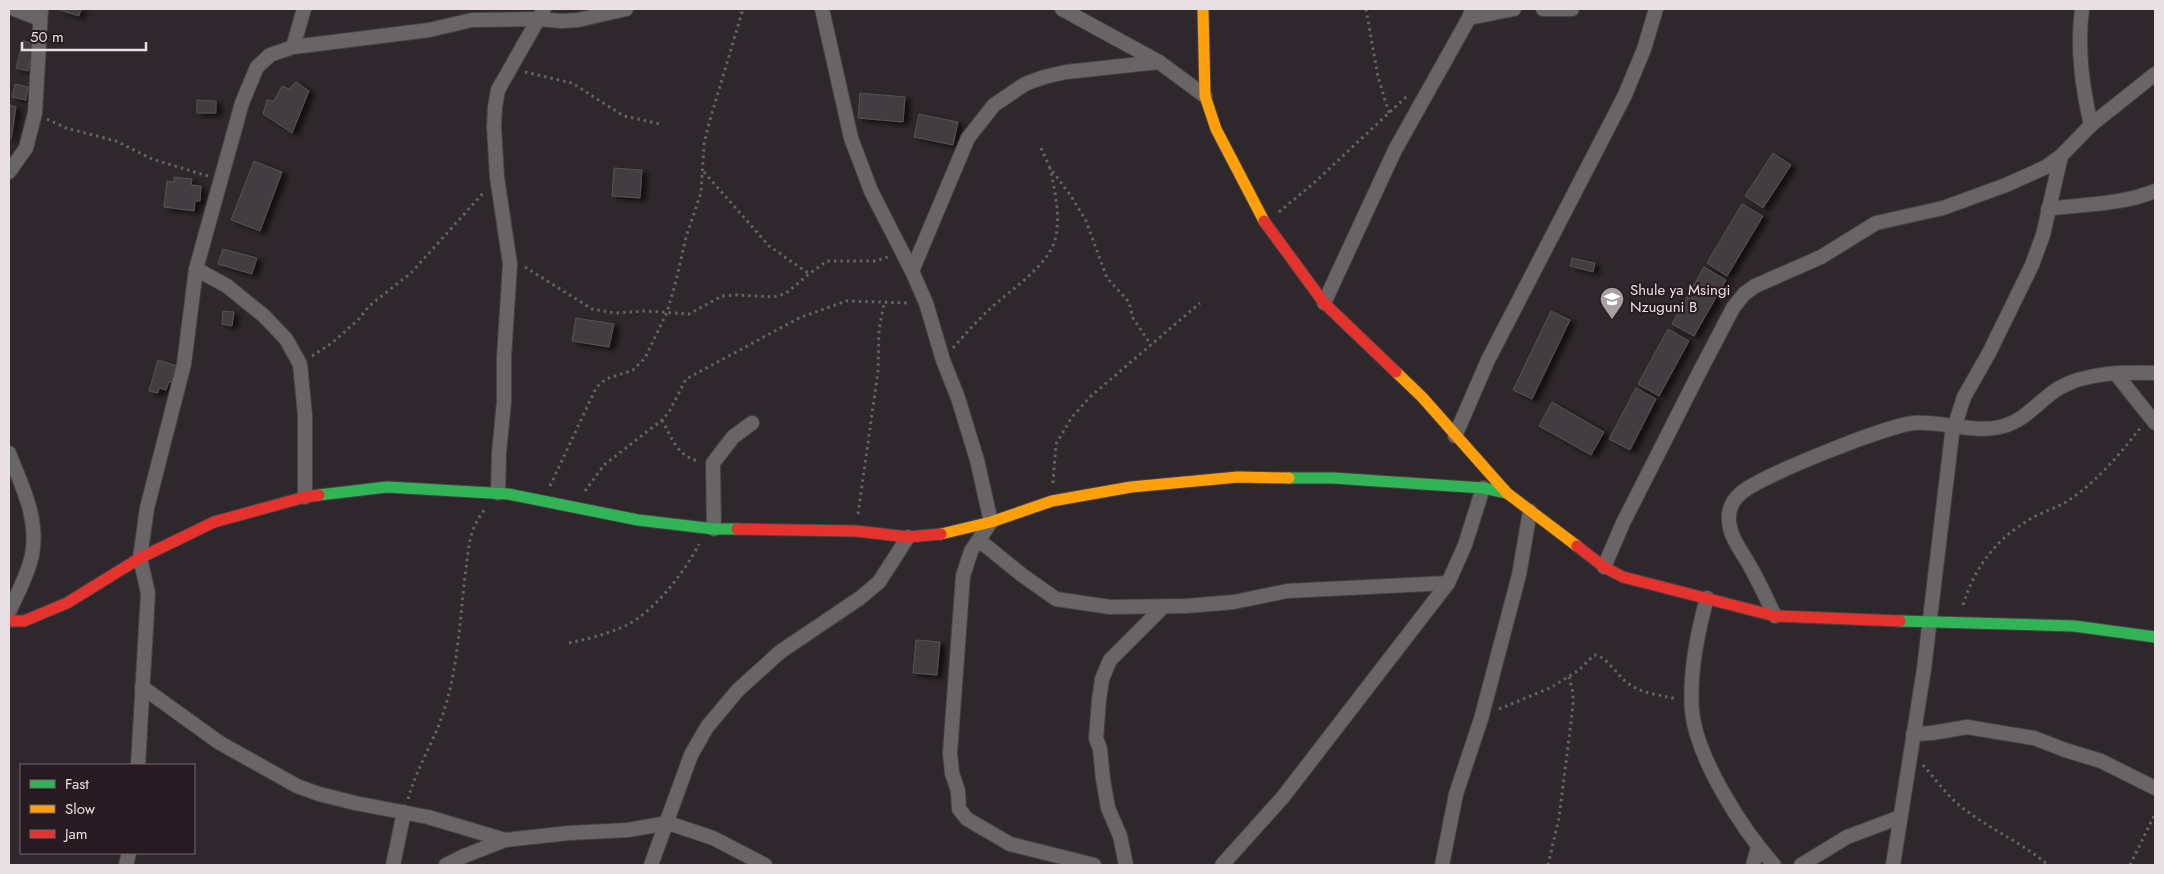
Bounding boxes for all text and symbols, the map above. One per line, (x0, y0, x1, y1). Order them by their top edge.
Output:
scale bar (22, 20, 146, 52)
text: 50 m (30, 26, 64, 48)
place label: Shule ya Msingi Nzuguni B (1630, 279, 1730, 318)
school or university icon: Shule ya Msingi Nzuguni B (1599, 286, 1625, 320)
legend (20, 764, 195, 854)
text: Fast (65, 773, 89, 795)
text: Slow (65, 798, 96, 820)
text: Jam (63, 823, 88, 845)

